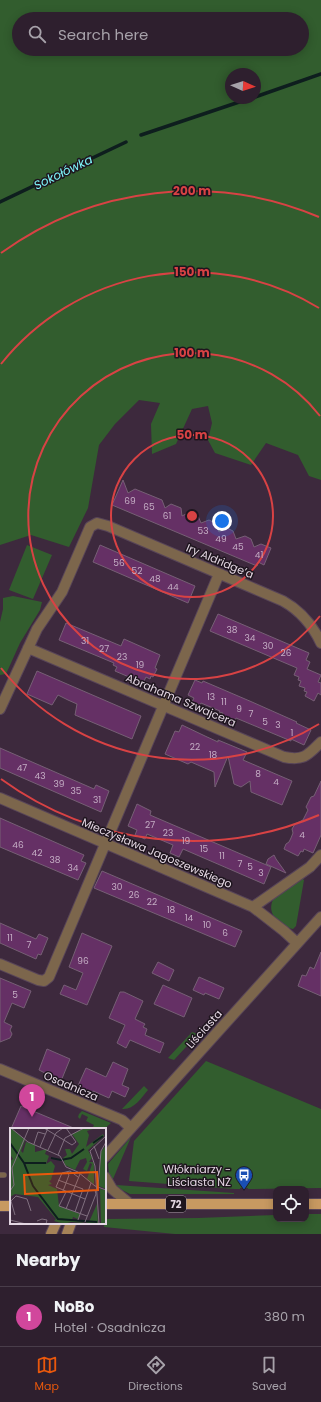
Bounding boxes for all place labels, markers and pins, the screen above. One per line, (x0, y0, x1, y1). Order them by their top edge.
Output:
centre of rings (185, 509, 199, 523)
pin: 1 (19, 1084, 45, 1117)
place label: Włókniarzy - Liściasta NŻ (163, 1161, 231, 1190)
bus stop icon: Włókniarzy - Liściasta NŻ (234, 1165, 254, 1190)

